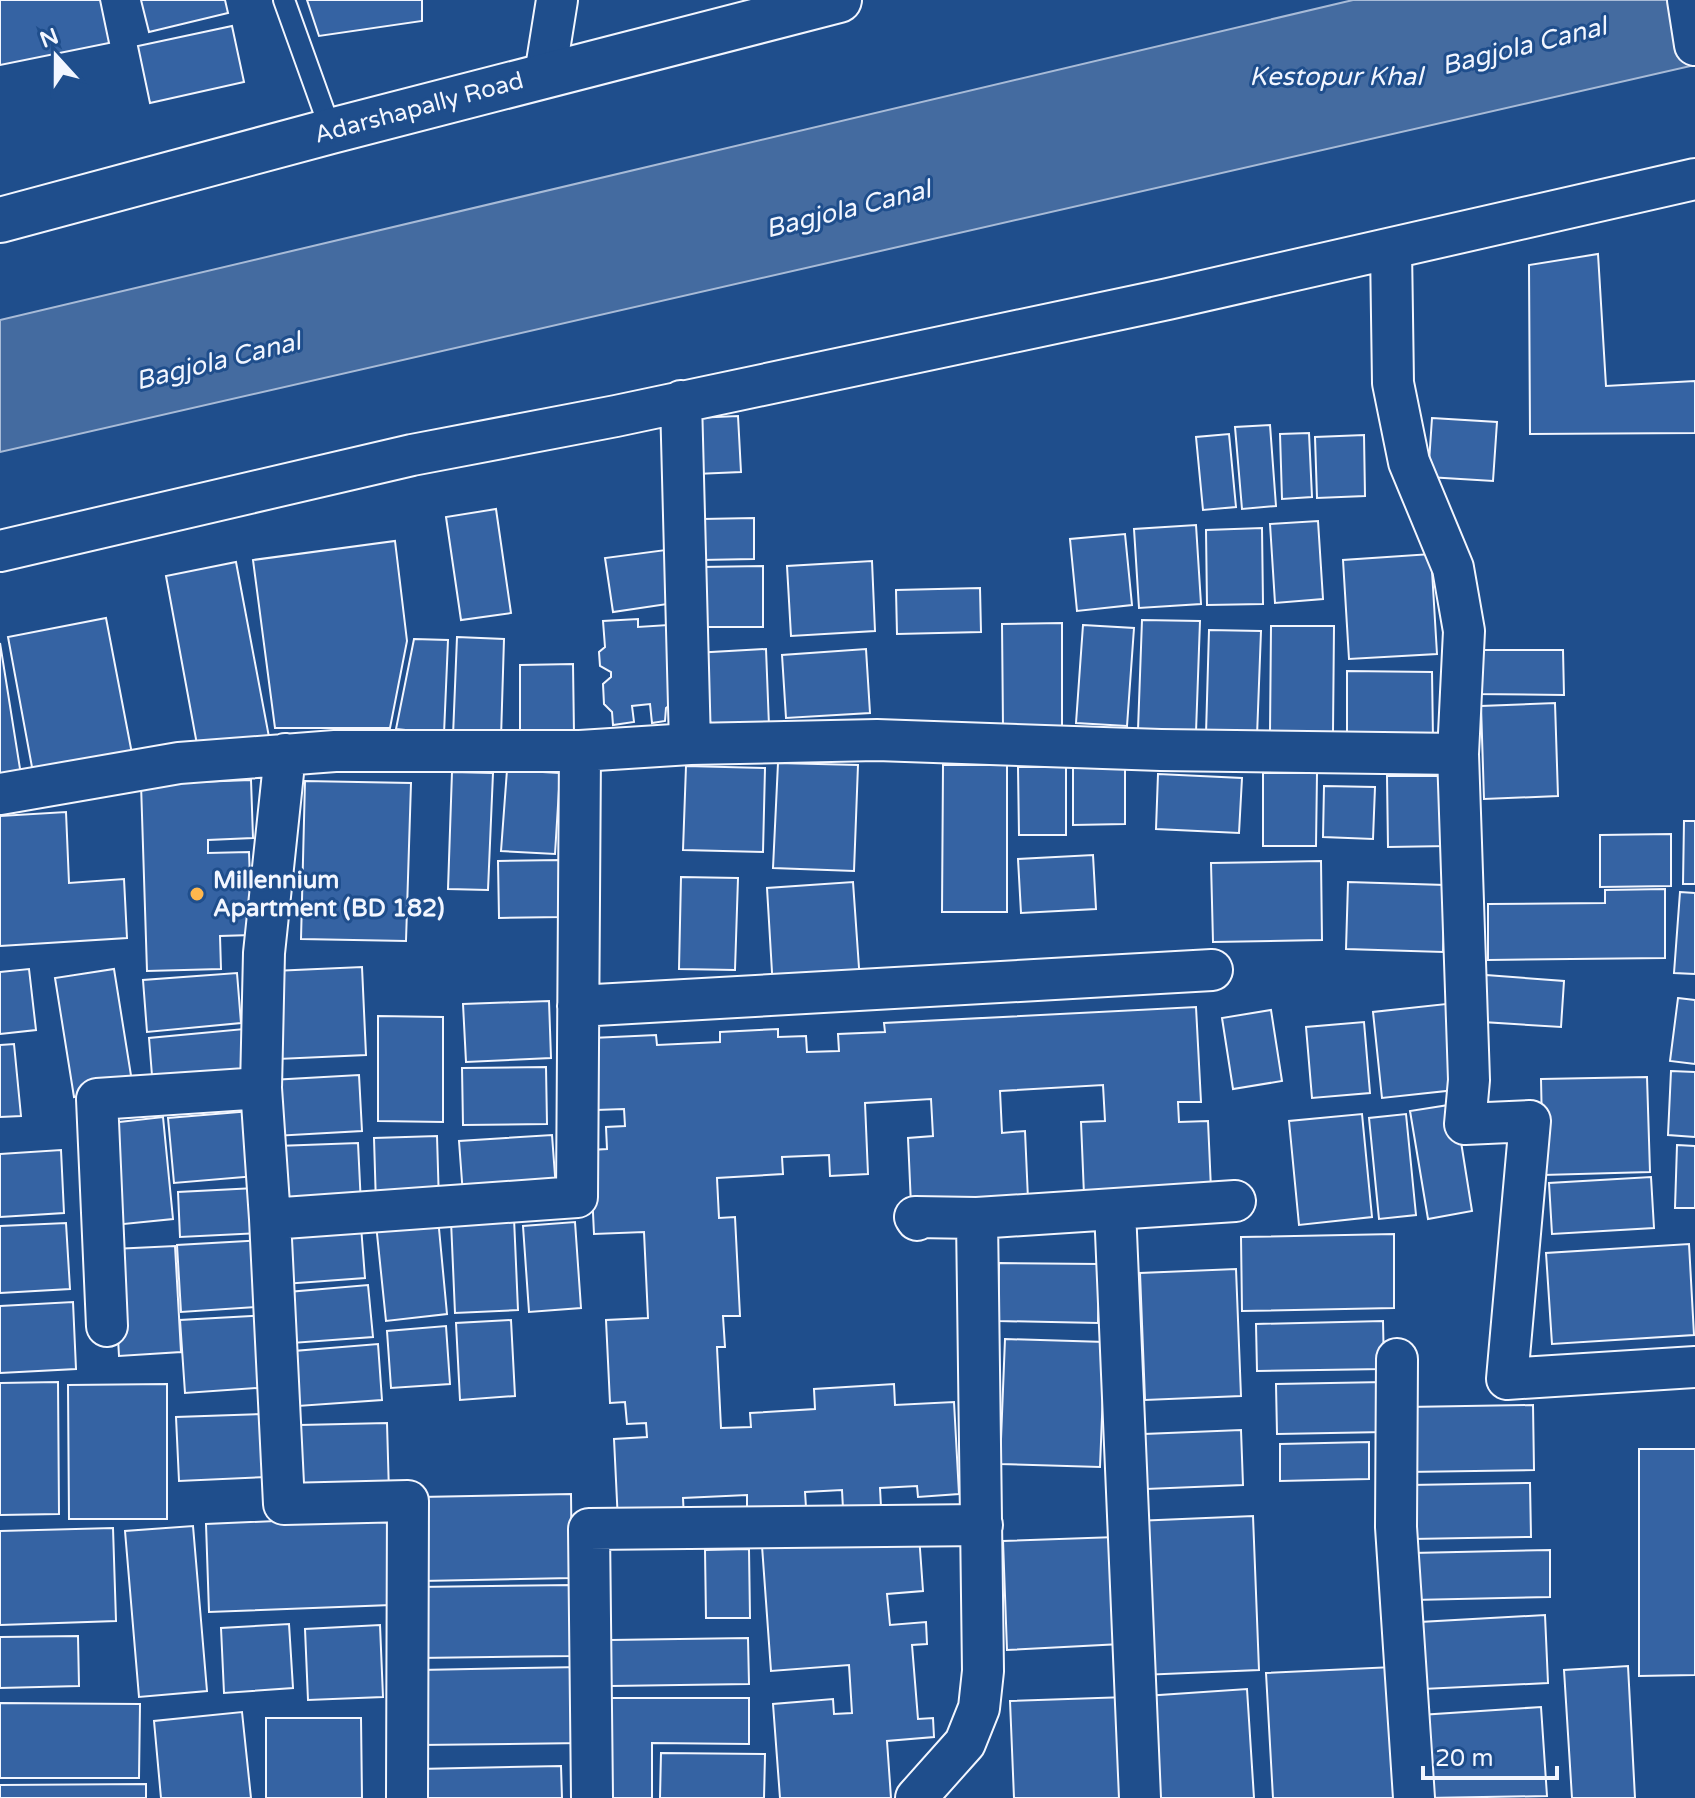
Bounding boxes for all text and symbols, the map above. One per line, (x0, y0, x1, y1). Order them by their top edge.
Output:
water label: Bagjola Canal (1438, 10, 1613, 81)
north arrow (16, 16, 96, 96)
text: N (36, 23, 62, 54)
water label: Kestopur Khal (1249, 61, 1426, 92)
street label: Adarshapally Road (311, 66, 527, 150)
water label: Bagjola Canal (762, 173, 937, 244)
water label: Bagjola Canal (132, 325, 307, 396)
place label: Millennium Apartment (BD 182) (213, 866, 445, 923)
marker: Millennium Apartment (BD 182) (188, 885, 206, 903)
scale bar (1423, 1730, 1557, 1780)
text: 20 m (1435, 1744, 1493, 1773)

